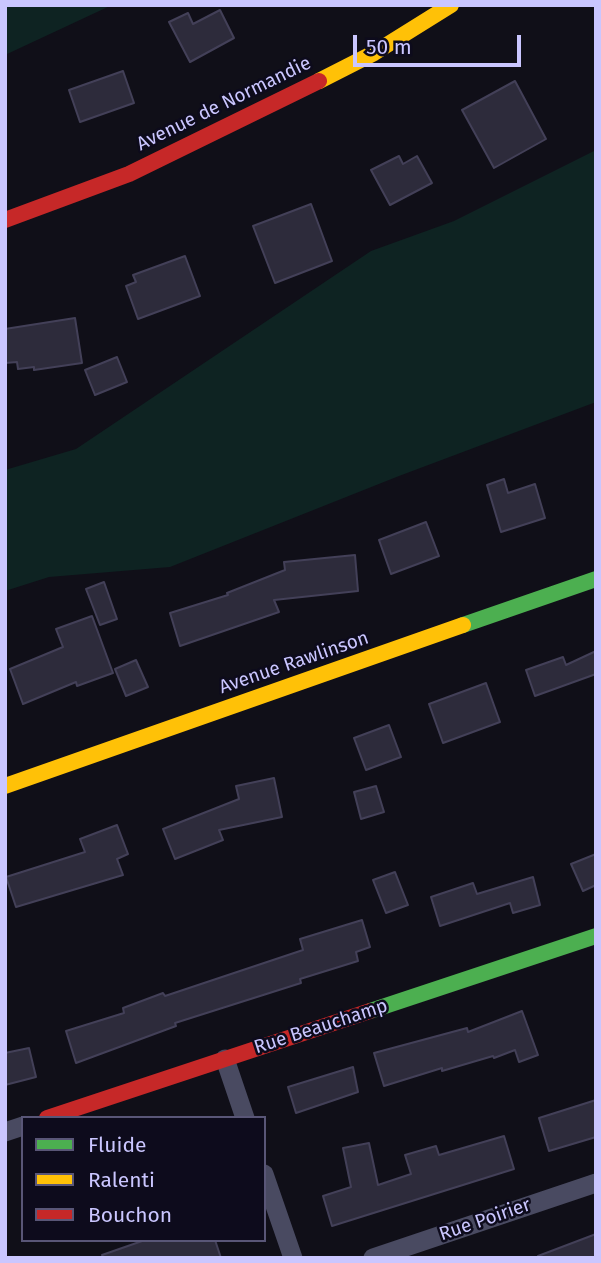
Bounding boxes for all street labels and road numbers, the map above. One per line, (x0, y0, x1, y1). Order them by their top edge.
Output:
street label: Avenue de Normandie (133, 52, 315, 156)
street label: Avenue Rawlinson (216, 627, 372, 699)
street label: Rue Beauchamp (251, 995, 391, 1059)
street label: Rue Poirier (436, 1194, 534, 1246)

